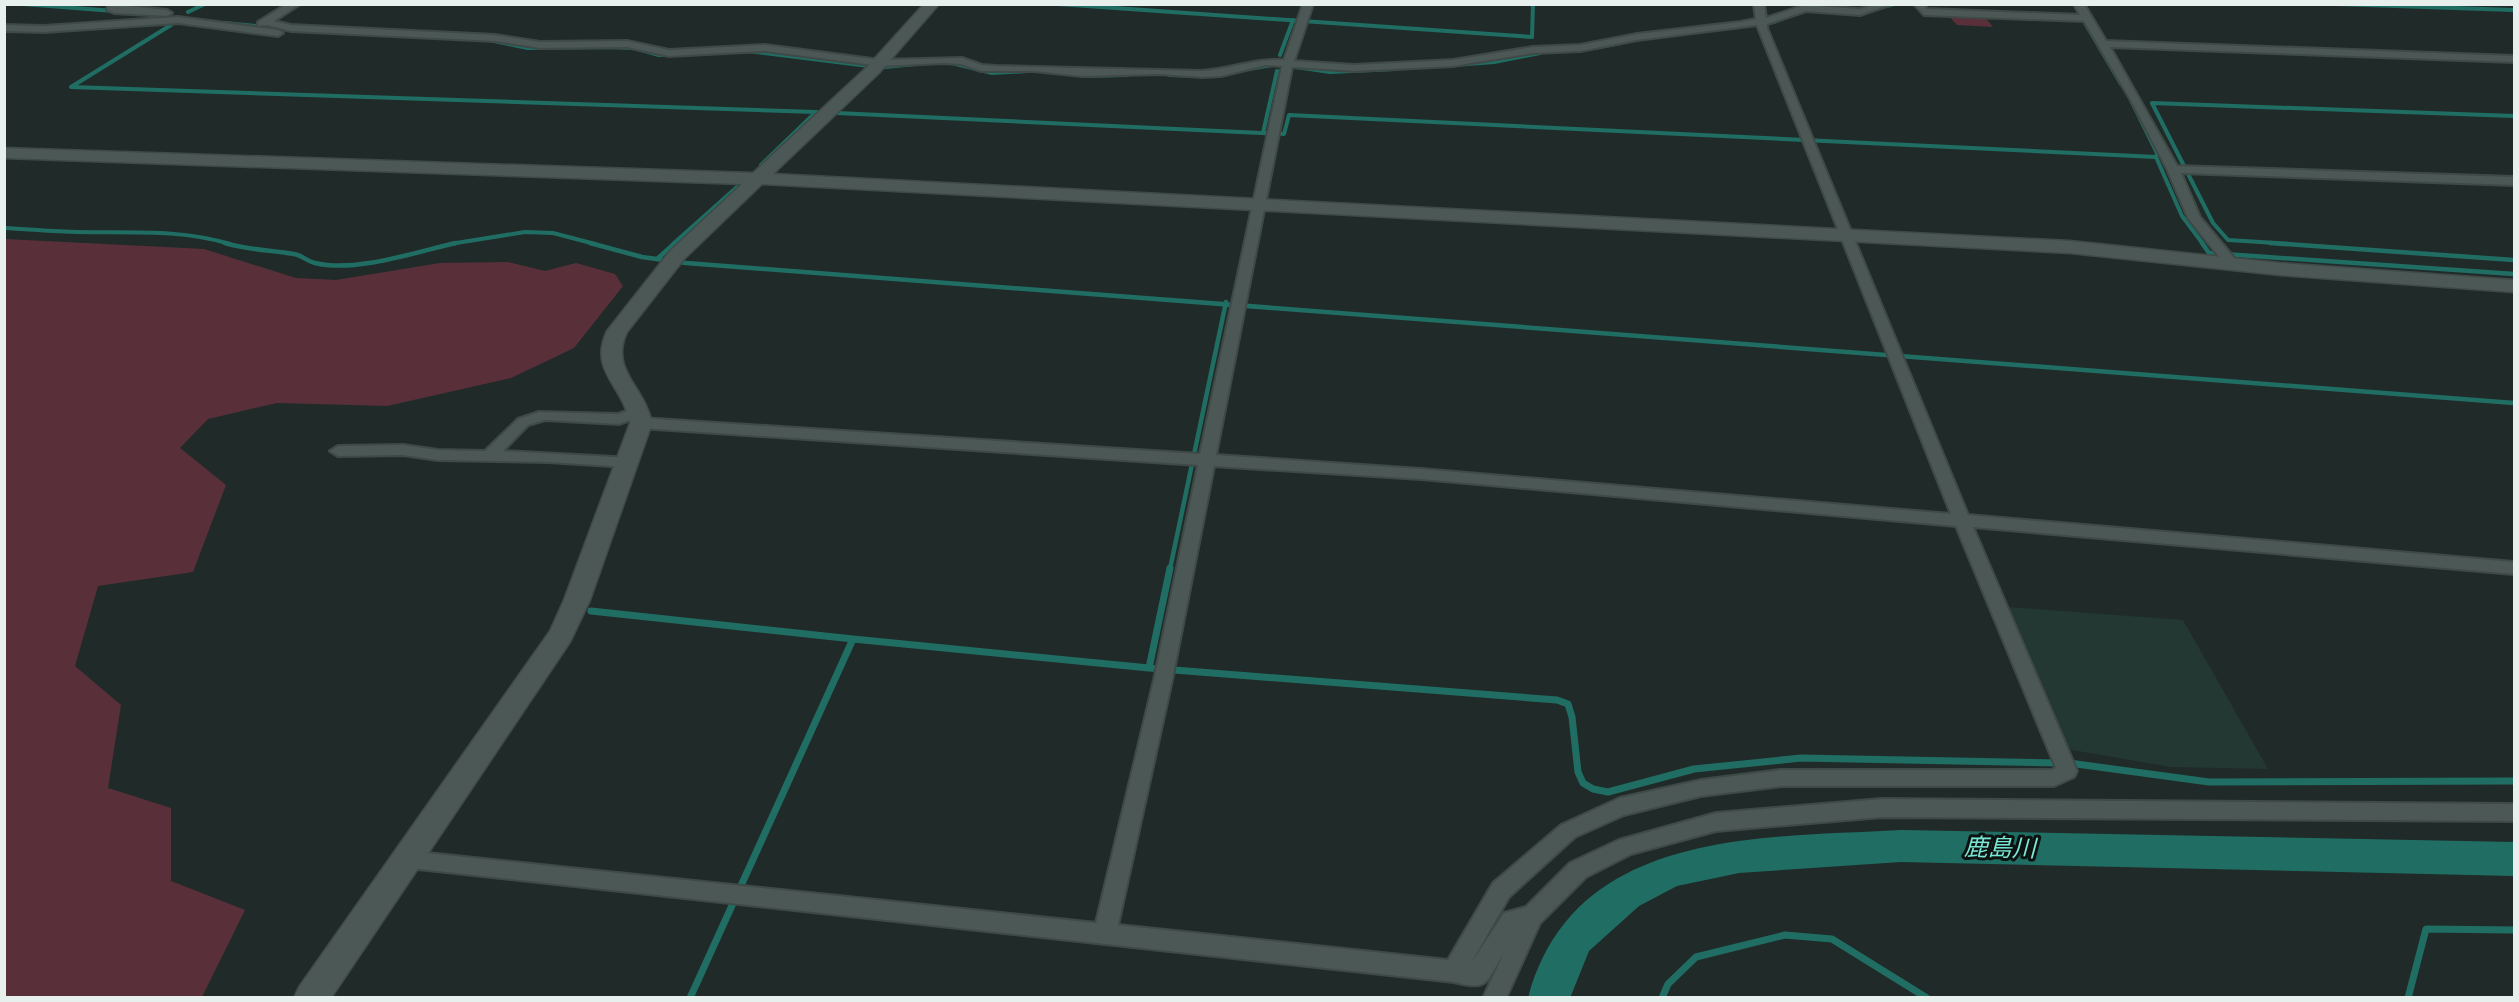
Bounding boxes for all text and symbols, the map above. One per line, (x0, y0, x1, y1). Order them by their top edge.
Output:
water label: 鹿島川 (1964, 833, 2039, 863)

